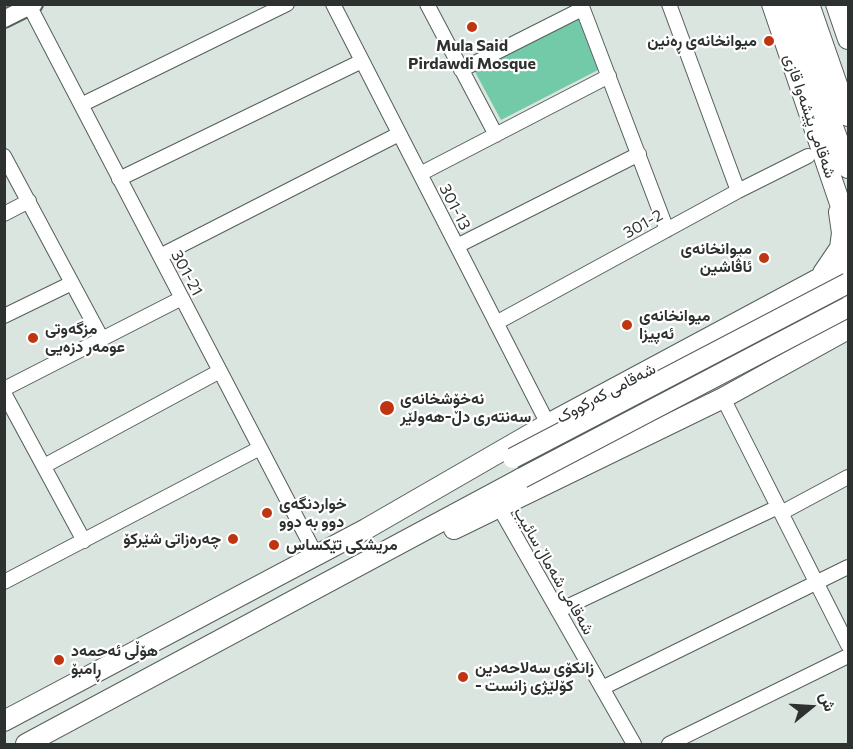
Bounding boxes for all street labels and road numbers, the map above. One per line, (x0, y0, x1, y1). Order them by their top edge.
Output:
street label: شەقامی پێشەوا قازی (780, 51, 840, 181)
street label: 301-13 (435, 181, 475, 233)
street label: 301-2 (620, 205, 666, 243)
street label: 301-21 (167, 247, 207, 299)
street label: شەقامی کەرکووک (553, 359, 659, 427)
street label: شەقامی شەماڵ سائیب (510, 504, 598, 638)

